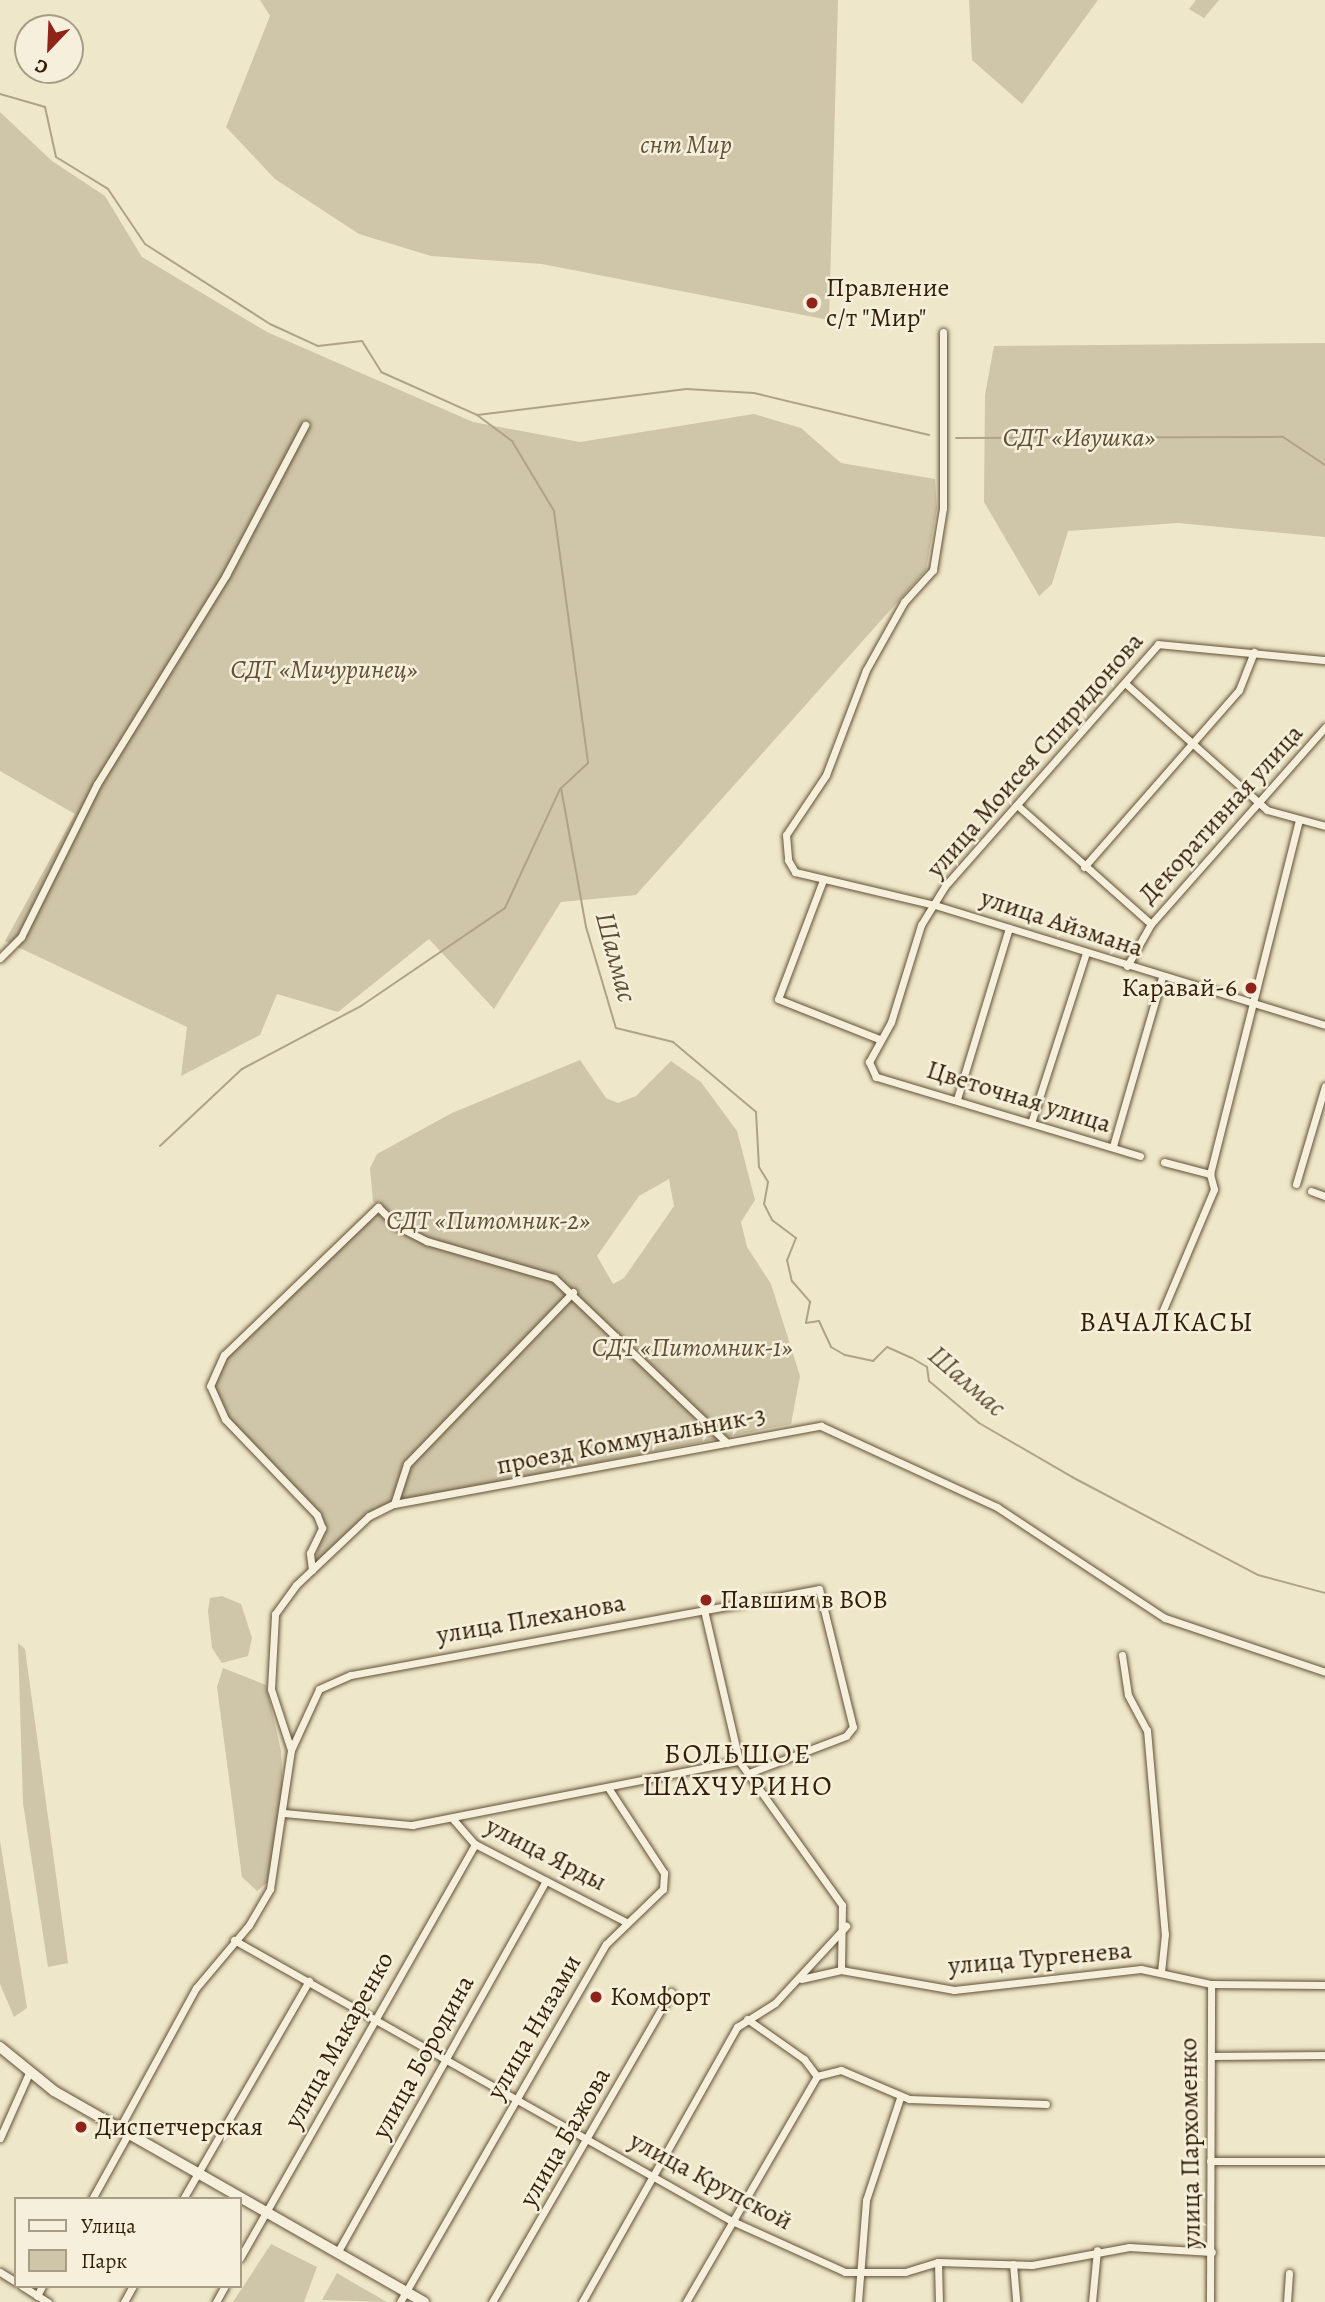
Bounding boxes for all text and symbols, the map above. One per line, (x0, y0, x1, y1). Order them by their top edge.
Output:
north arrow (14, 14, 84, 84)
text: С (31, 52, 52, 81)
park label: снт Мир (640, 129, 732, 161)
place label: Правление с/т "Мир" (826, 272, 949, 334)
marker: Правление с/т "Мир" (804, 295, 820, 311)
park label: СДТ «Ивушка» (1003, 422, 1155, 454)
street label: улица Моисея Спиридонова (920, 626, 1150, 884)
park label: СДТ «Мичуринец» (230, 654, 418, 686)
street label: Декоративная улица (1132, 718, 1310, 910)
street label: улица Айзмана (977, 882, 1147, 964)
water label: Шалмас (588, 908, 644, 1006)
place label: Каравай-6 (1122, 972, 1237, 1004)
marker: Каравай-6 (1243, 980, 1259, 996)
street label: Цветочная улица (923, 1054, 1115, 1140)
park label: СДТ «Питомник-2» (386, 1205, 590, 1237)
district label: ВАЧАЛКАСЫ (1080, 1305, 1254, 1339)
park label: СДТ «Питомник-1» (592, 1332, 792, 1364)
water label: Шалмас (921, 1338, 1013, 1424)
street label: проезд Коммунальник-3 (494, 1399, 768, 1481)
place label: Павшим в ВОВ (720, 1584, 888, 1616)
street label: улица Плеханова (434, 1587, 628, 1651)
marker: Павшим в ВОВ (698, 1592, 714, 1608)
district label: БОЛЬШОЕ ШАХЧУРИНО (643, 1737, 833, 1803)
street label: улица Ярды (480, 1810, 612, 1898)
street label: улица Тургенева (947, 1934, 1133, 1982)
street label: улица Макаренко (278, 1946, 400, 2134)
street label: улица Низами (480, 1949, 588, 2105)
street label: улица Бородина (365, 1970, 481, 2144)
place label: Комфорт (610, 1981, 711, 2013)
marker: Комфорт (588, 1989, 604, 2005)
street label: улица Пархоменко (1173, 2037, 1207, 2249)
street label: улица Бажова (513, 2062, 617, 2212)
place label: Диспетчерская (95, 2111, 263, 2143)
marker: Диспетчерская (73, 2119, 89, 2135)
street label: улица Крупской (624, 2125, 798, 2237)
legend (14, 2197, 242, 2288)
text: Улица (81, 2212, 136, 2240)
text: Парк (81, 2247, 127, 2275)

